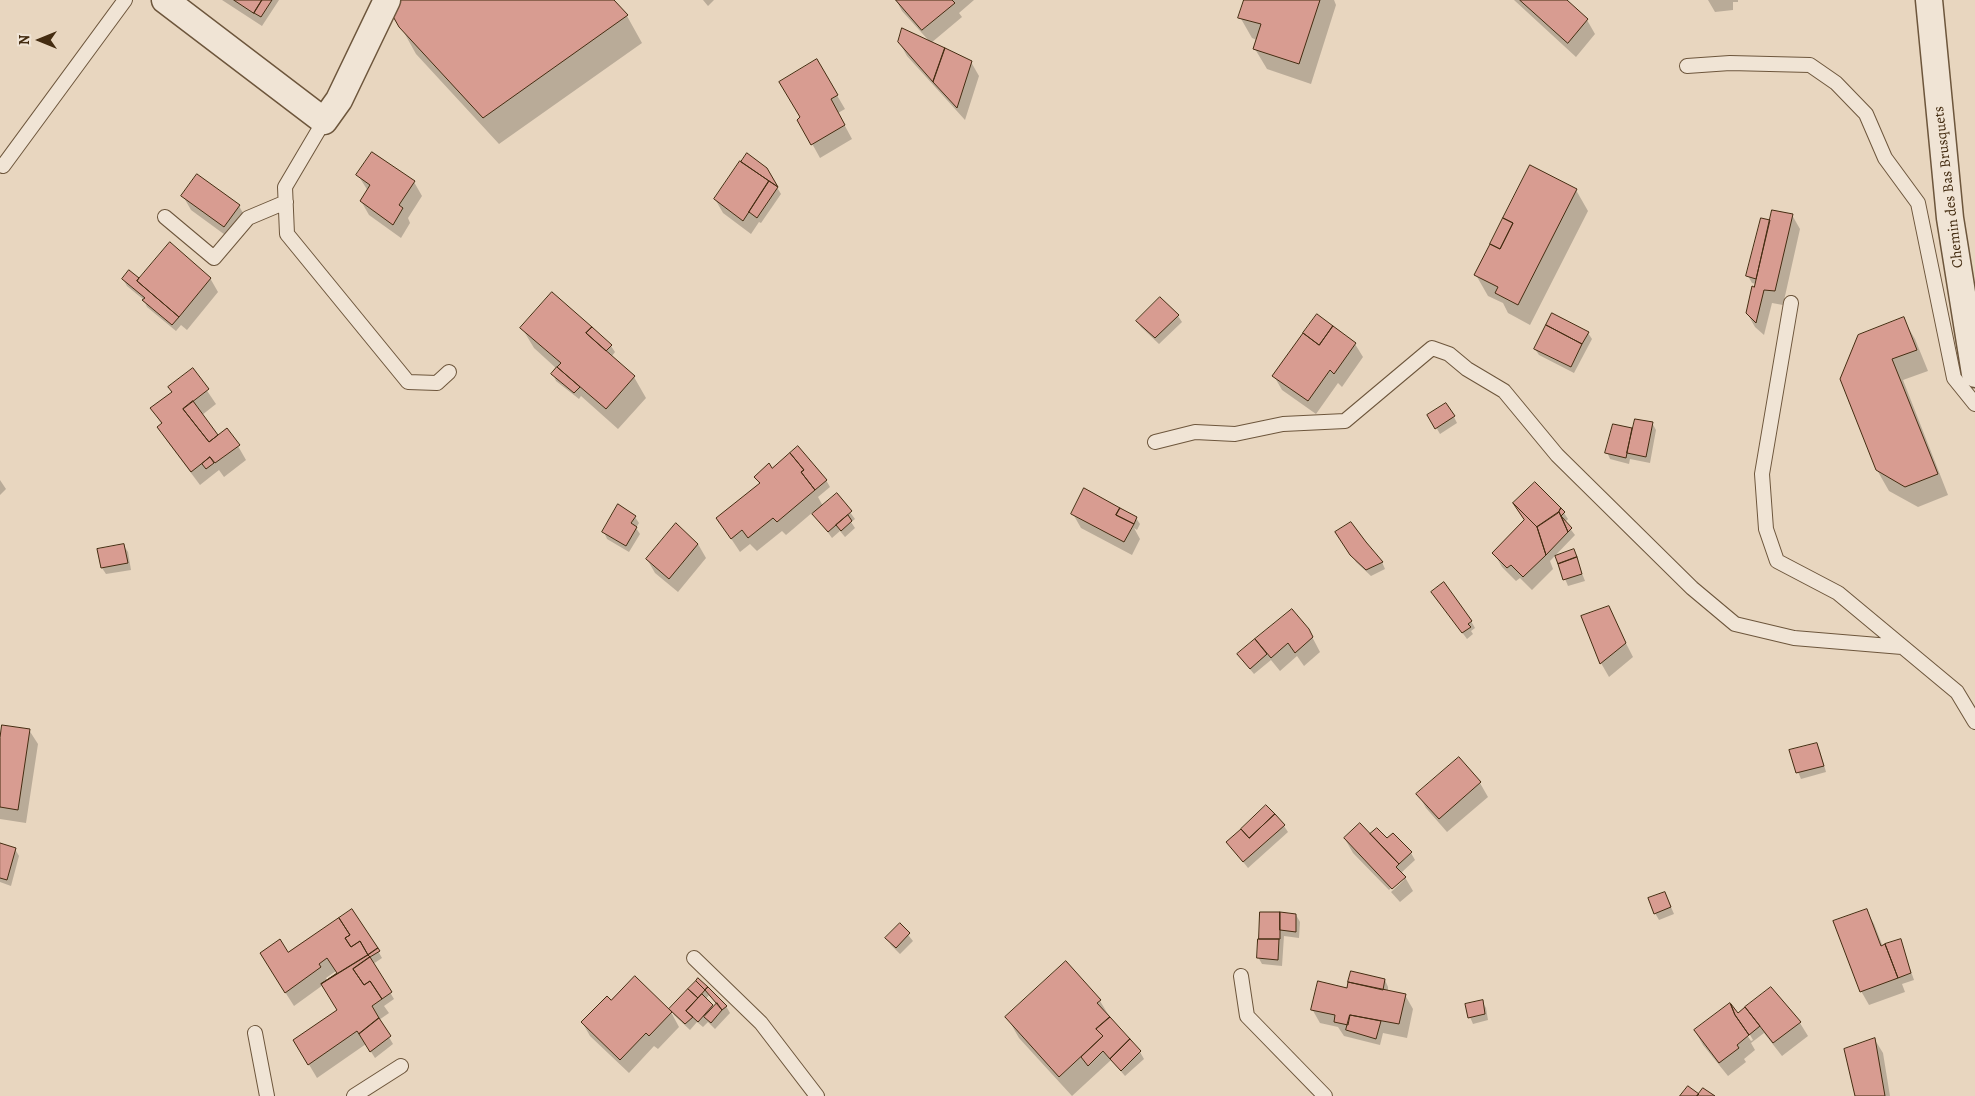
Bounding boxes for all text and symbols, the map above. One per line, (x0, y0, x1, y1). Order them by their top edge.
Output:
north arrow (15, 15, 65, 65)
text: N (15, 35, 34, 45)
street label: Chemin des Bas Brusquets (1930, 105, 1968, 269)

